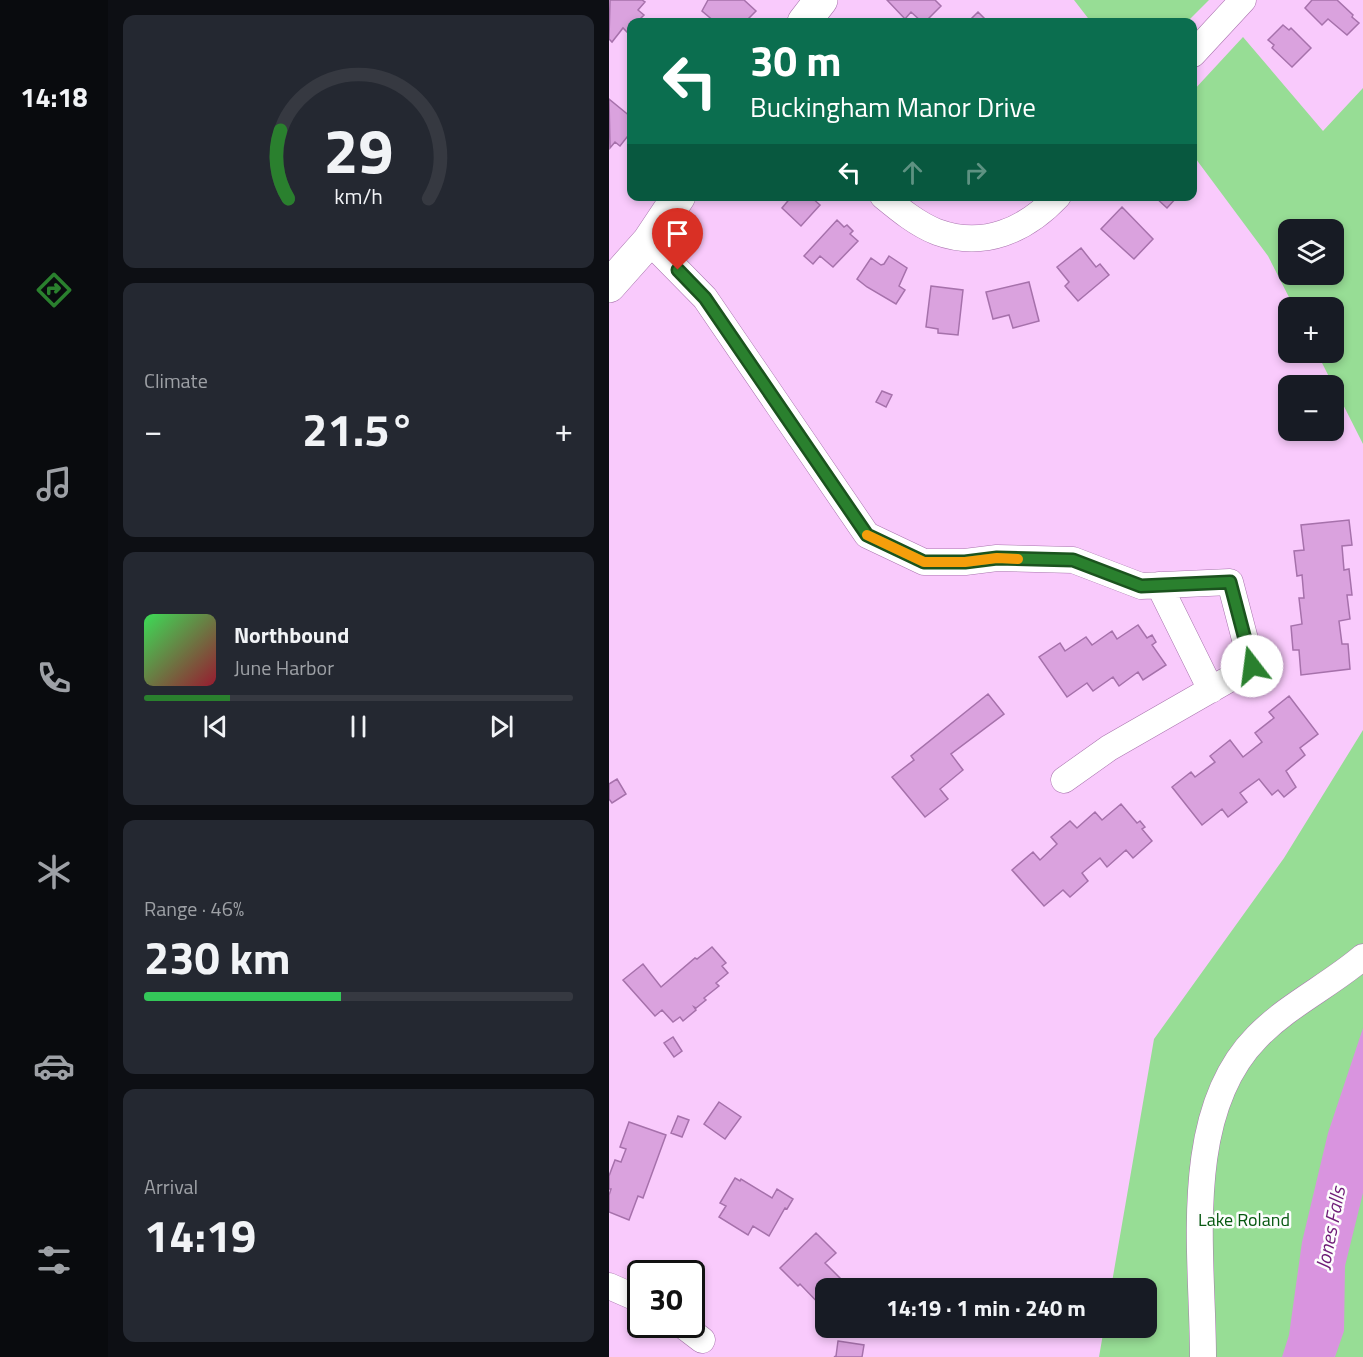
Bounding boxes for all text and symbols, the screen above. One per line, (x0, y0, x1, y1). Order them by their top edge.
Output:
text: 30 m (750, 28, 842, 92)
icon: left (651, 42, 729, 120)
text: 14:18 (20, 76, 88, 117)
text: Buckingham Manor Drive (750, 86, 1036, 127)
text: 29 (324, 102, 393, 197)
icon: left (833, 156, 866, 189)
icon: ahead (896, 156, 929, 189)
icon: right (959, 156, 992, 189)
text: km/h (334, 180, 383, 212)
pin (652, 208, 703, 270)
icon: arrive (661, 217, 694, 250)
map controls (1278, 219, 1344, 441)
button: layers (1278, 219, 1344, 285)
icon: directions (33, 269, 75, 311)
button: + (1278, 297, 1344, 363)
text: Climate (144, 365, 208, 396)
button: − (1278, 375, 1344, 441)
text: 21.5° (302, 395, 415, 463)
text: − (144, 405, 162, 455)
text: + (555, 405, 573, 455)
icon: music (33, 463, 75, 505)
text: Northbound (234, 618, 349, 652)
position arrow (1220, 634, 1284, 698)
text: June Harbor (234, 652, 334, 683)
icon: phone (33, 657, 75, 699)
icon: previous (199, 710, 232, 743)
icon: pause (342, 710, 375, 743)
icon: next (485, 710, 518, 743)
icon: climate (33, 851, 75, 893)
text: Range · 46% (144, 893, 244, 924)
text: 230 km (144, 923, 290, 991)
icon: car (33, 1045, 75, 1087)
text: Arrival (144, 1171, 198, 1202)
water label: Jones Falls (1307, 1183, 1353, 1272)
text: 14:19 (144, 1201, 256, 1269)
park label: Lake Roland (1198, 1206, 1290, 1233)
icon: filters (33, 1239, 75, 1281)
speed limit sign: 30 (627, 1260, 705, 1338)
text: 14:19 · 1 min · 240 m (886, 1291, 1086, 1325)

